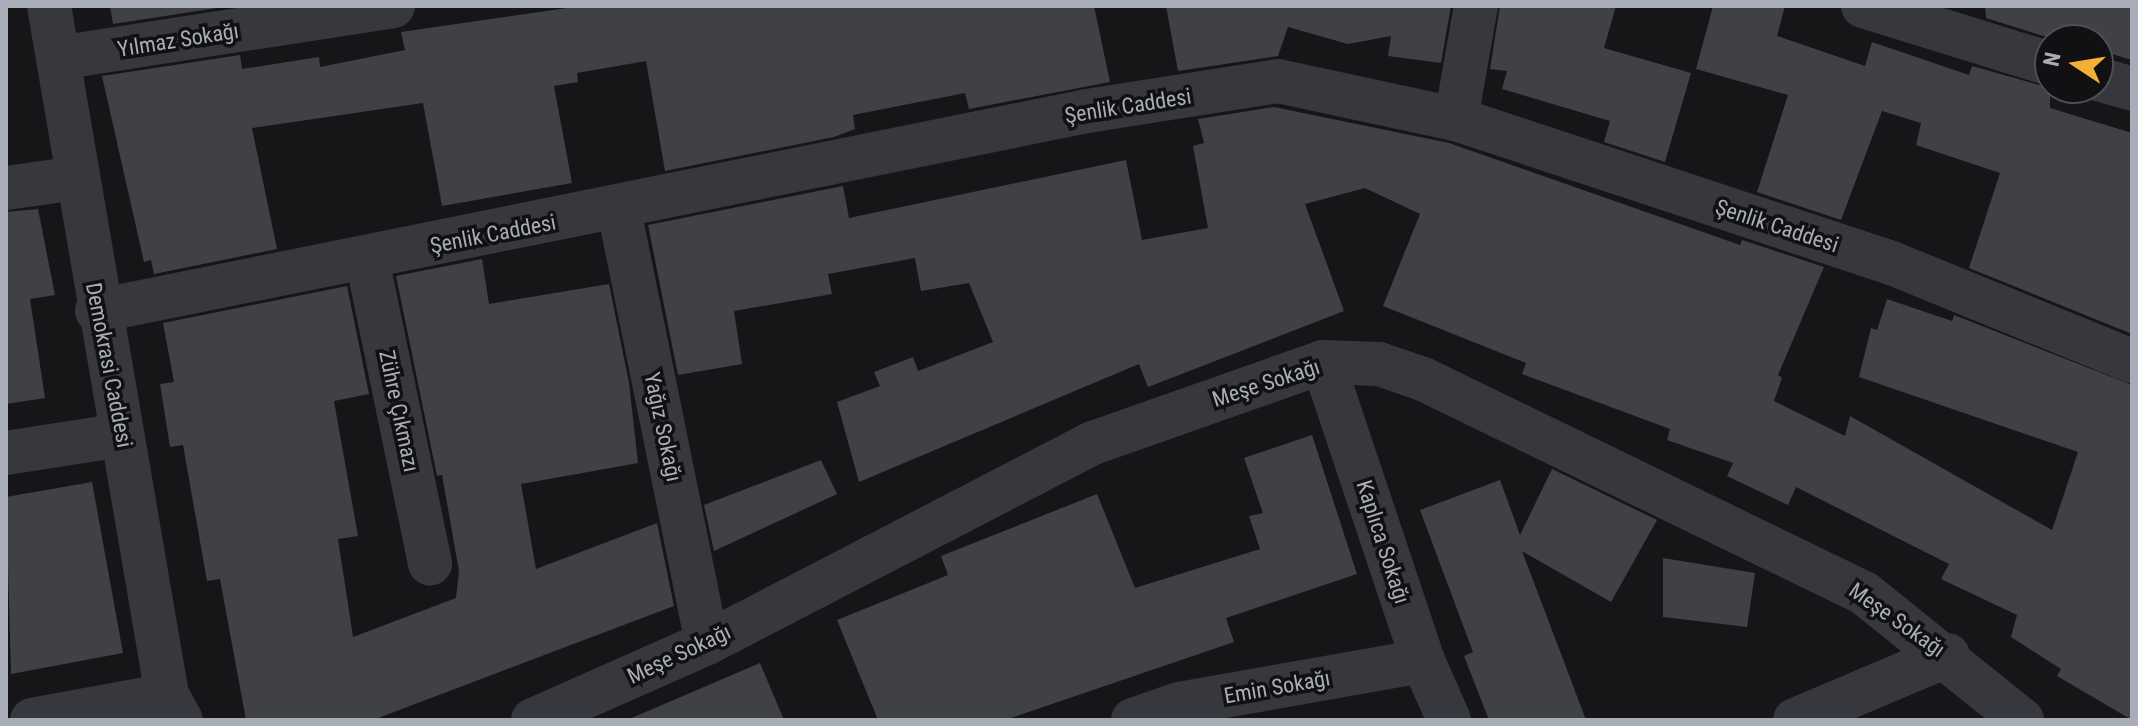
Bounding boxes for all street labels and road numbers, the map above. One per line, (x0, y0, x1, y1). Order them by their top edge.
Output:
street label: Yılmaz Sokağı (115, 17, 241, 63)
street label: Şenlik Caddesi (1063, 83, 1193, 129)
street label: Şenlik Caddesi (1712, 194, 1842, 258)
street label: Şenlik Caddesi (428, 209, 558, 259)
street label: Demokrasi Caddesi (80, 280, 138, 450)
street label: Zühre Çıkmazı (373, 348, 425, 474)
street label: Meşe Sokağı (1209, 353, 1323, 413)
street label: Yağız Sokağı (639, 370, 687, 484)
street label: Kaplıca Sokağı (1351, 477, 1415, 607)
street label: Meşe Sokağı (1844, 577, 1950, 663)
street label: Meşe Sokağı (623, 619, 735, 689)
street label: Emin Sokağı (1222, 665, 1332, 709)

